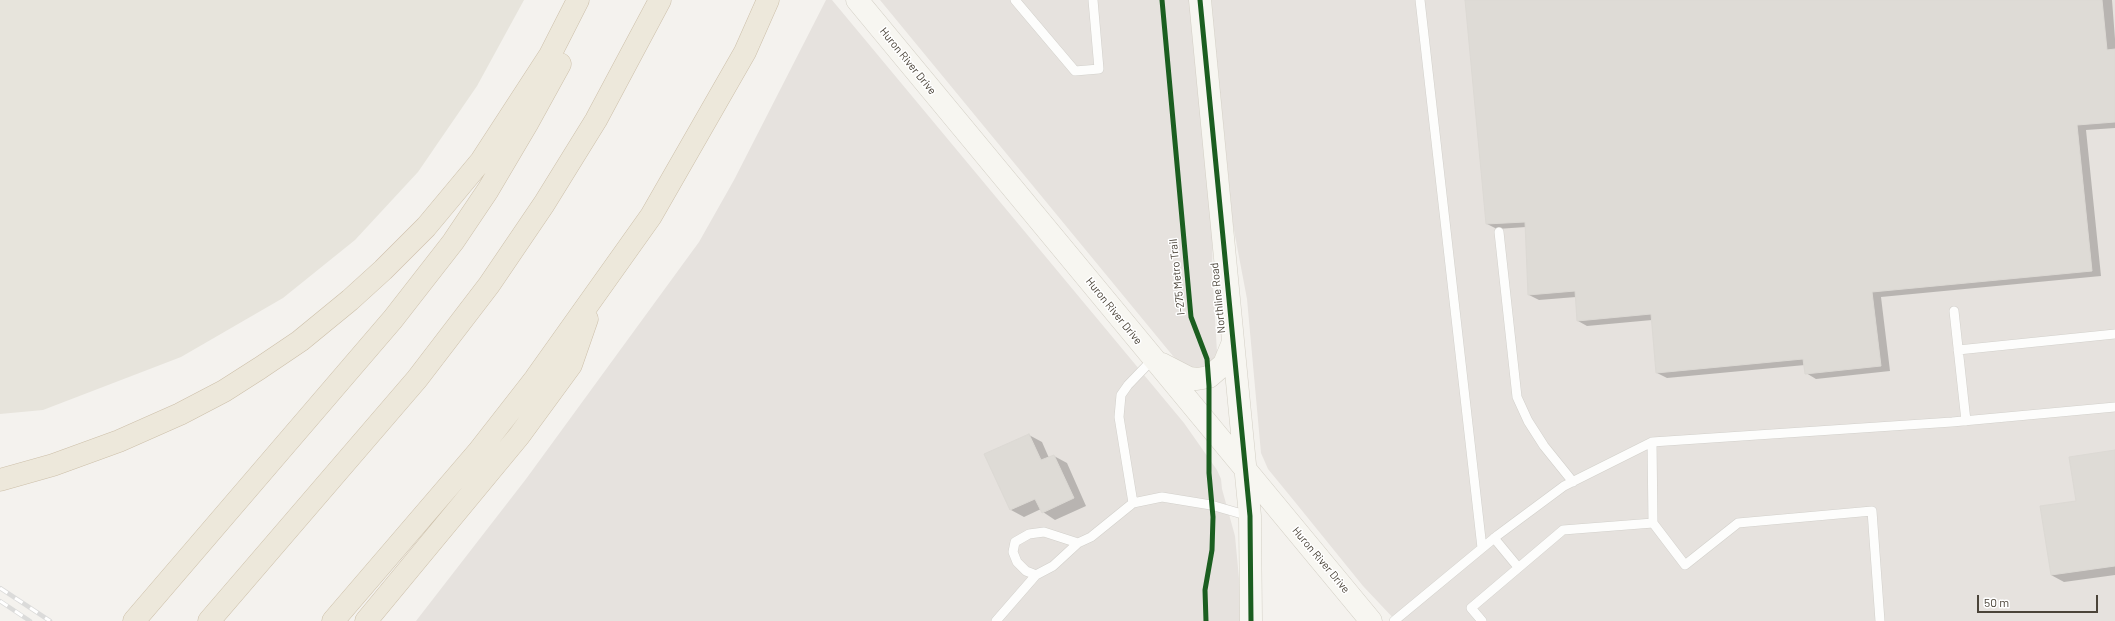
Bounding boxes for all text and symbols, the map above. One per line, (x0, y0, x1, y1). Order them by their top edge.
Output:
street label: Huron River Drive (877, 25, 939, 97)
street label: I-275 Metro Trail (1166, 238, 1188, 316)
street label: Northline Road (1208, 262, 1228, 334)
street label: Huron River Drive (1083, 275, 1145, 347)
street label: Huron River Drive (1289, 524, 1353, 596)
scale bar (1979, 587, 2100, 613)
text: 50 m (1984, 595, 2009, 609)

